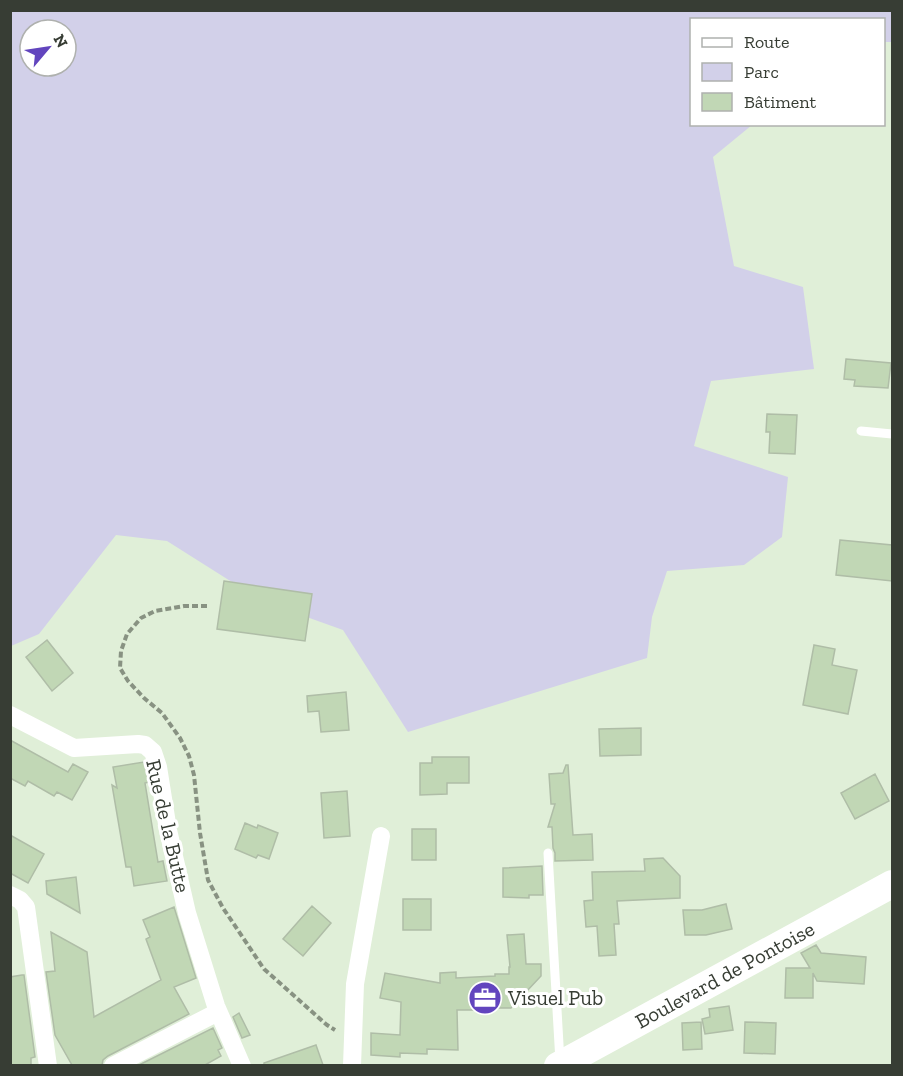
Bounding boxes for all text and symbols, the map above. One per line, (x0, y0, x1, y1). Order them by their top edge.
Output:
north arrow (18, 18, 78, 78)
legend (690, 18, 885, 126)
text: N (49, 31, 72, 51)
text: Route (744, 31, 789, 53)
text: Parc (744, 61, 779, 83)
text: Bâtiment (744, 91, 817, 113)
street label: Rue de la Butte (141, 757, 196, 895)
street label: Boulevard de Pontoise (631, 916, 819, 1034)
office icon: Visuel Pub (467, 980, 503, 1016)
place label: Visuel Pub (507, 985, 603, 1010)

